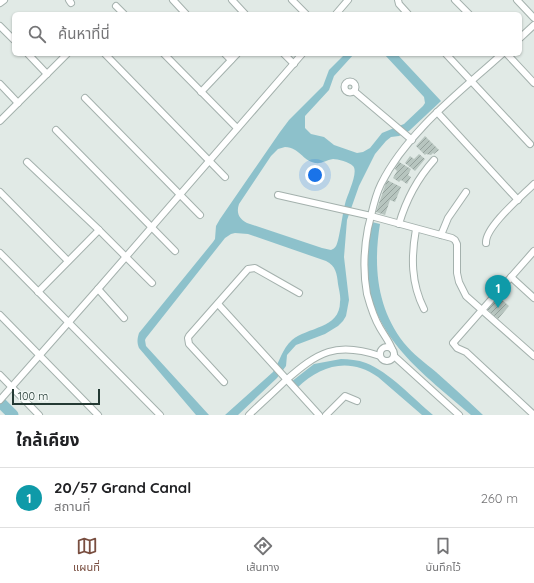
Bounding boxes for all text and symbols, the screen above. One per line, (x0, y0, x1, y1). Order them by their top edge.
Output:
search box (12, 12, 522, 56)
icon: search (26, 23, 48, 45)
text: ค้นหาที่นี่ (58, 24, 110, 43)
your location (305, 165, 325, 185)
pin: 1 (485, 275, 511, 308)
scale bar (12, 387, 100, 406)
text: 100 m (18, 389, 48, 403)
text: ใกล้เคียง (16, 429, 79, 450)
text: 20/57 Grand Canal (54, 478, 191, 497)
text: 1 (26, 490, 32, 506)
text: 260 m (481, 490, 518, 506)
text: สถานที่ (54, 498, 90, 514)
tab: แผนที่ (73, 535, 100, 576)
tab: เส้นทาง (246, 535, 279, 576)
tab: บันทึกไว้ (426, 535, 461, 576)

